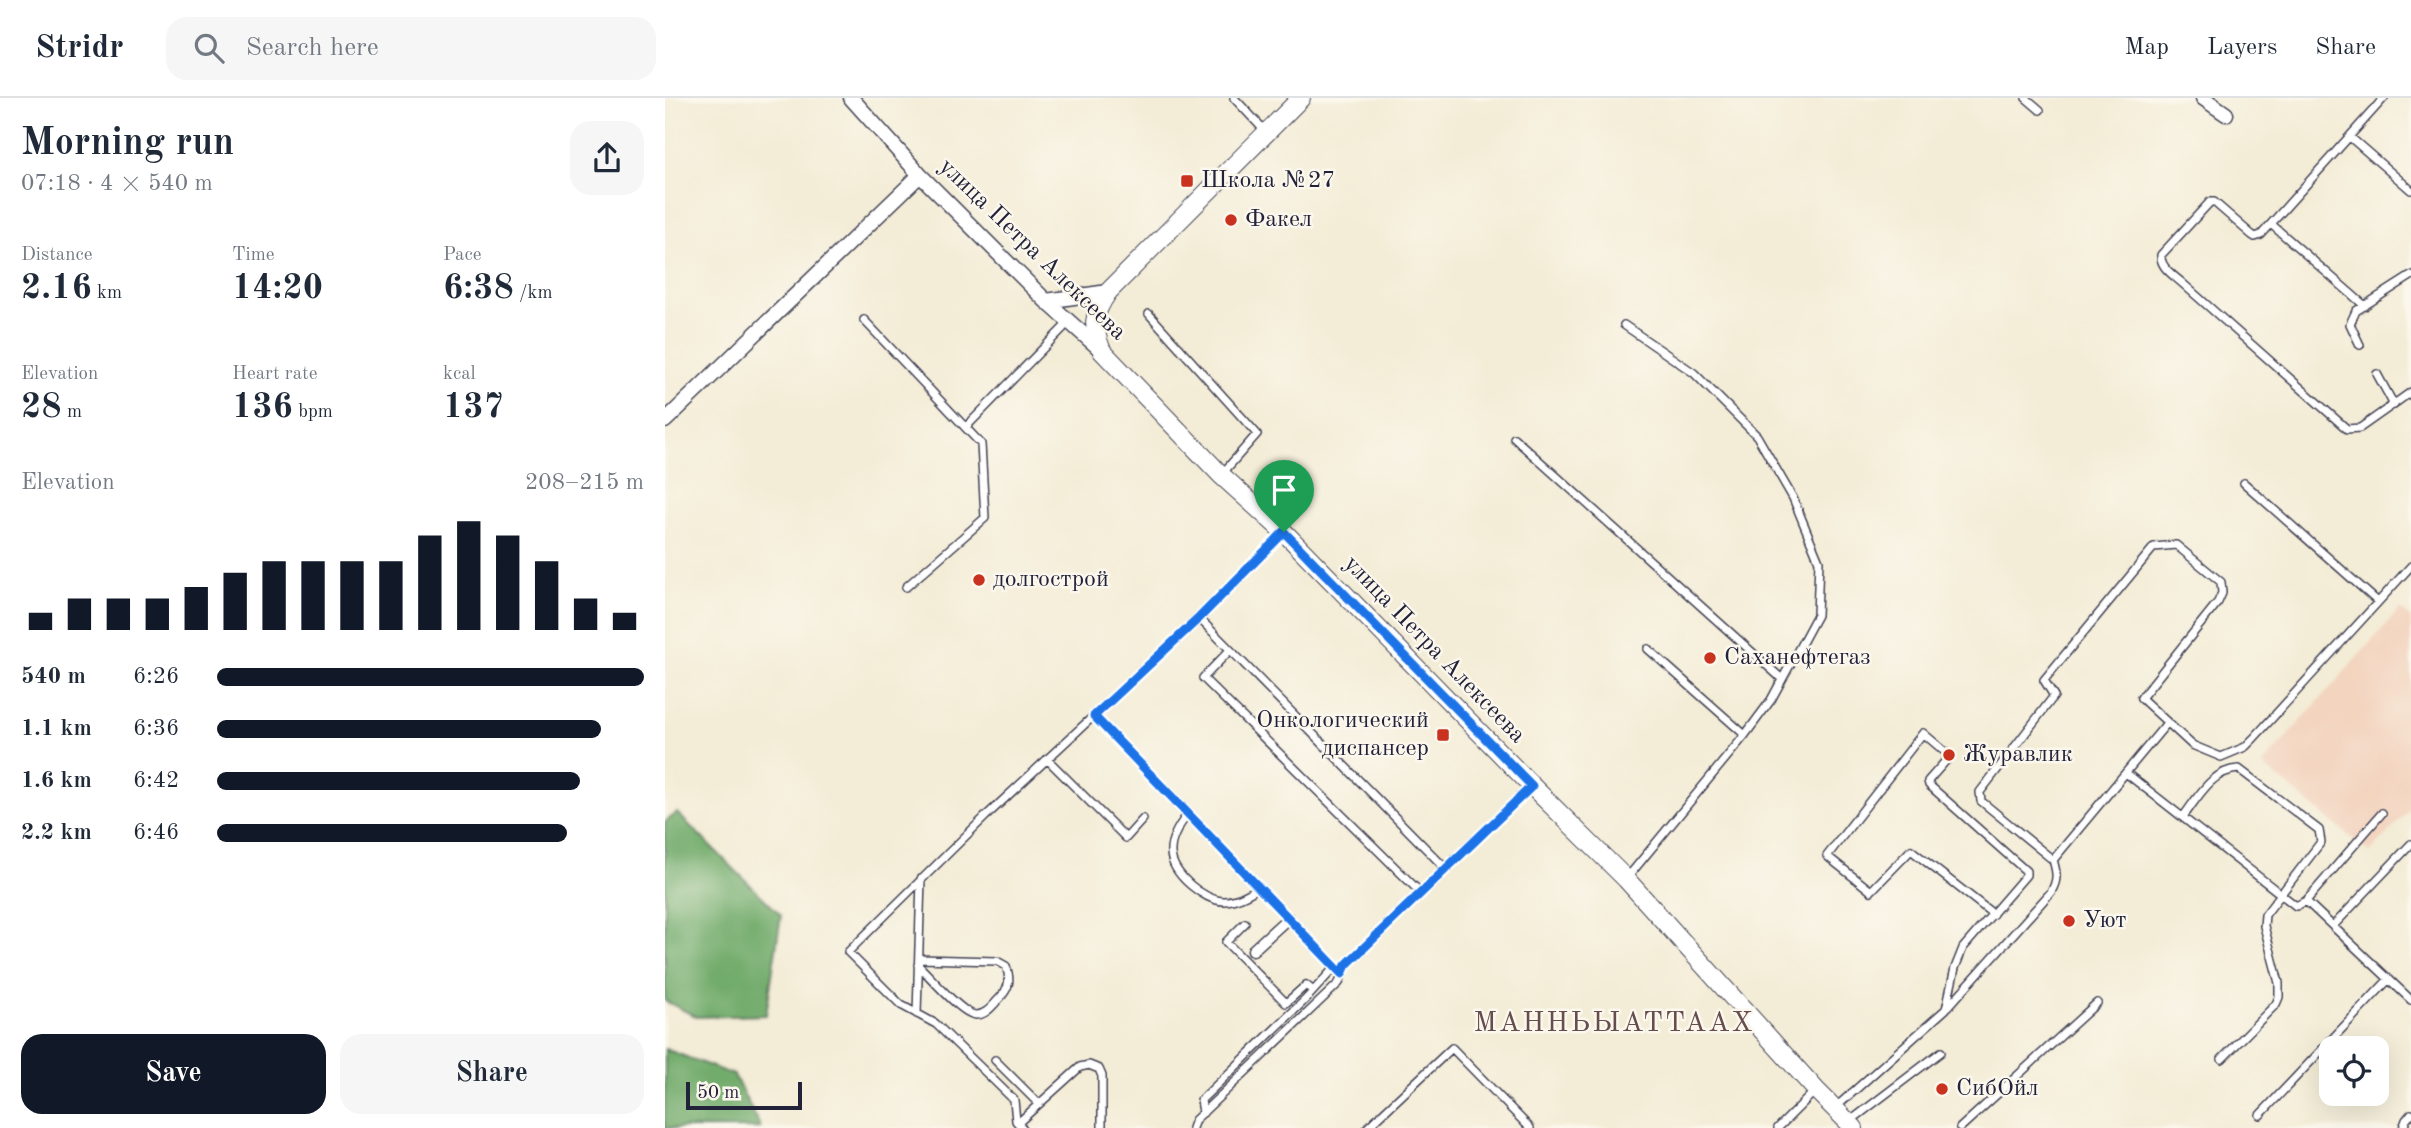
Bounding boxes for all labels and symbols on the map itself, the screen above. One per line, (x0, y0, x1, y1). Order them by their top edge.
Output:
street label: улица Петра Алексеева (934, 155, 1130, 346)
place label: Школа №27 (1201, 169, 1336, 193)
marker: Школа №27 (1179, 173, 1195, 189)
place label: Факел (1245, 208, 1312, 232)
marker: Факел (1223, 212, 1239, 228)
pin (1254, 460, 1314, 532)
street label: улица Петра Алексеева (1339, 552, 1530, 748)
place label: долгострой (993, 568, 1109, 592)
marker: долгострой (971, 572, 987, 588)
place label: Саханефтегаз (1724, 646, 1871, 670)
marker: Саханефтегаз (1702, 650, 1718, 666)
place label: Онкологический диспансер (1256, 709, 1429, 761)
marker: Онкологический диспансер (1435, 727, 1451, 743)
place label: Журавлик (1963, 743, 2073, 767)
marker: Журавлик (1941, 747, 1957, 763)
place label: Уют (2083, 909, 2127, 933)
marker: Уют (2061, 913, 2077, 929)
district label: МАННЬЫАТТААХ (1473, 1010, 1755, 1038)
place label: СибОйл (1956, 1077, 2039, 1101)
scale bar (686, 1079, 801, 1111)
marker: СибОйл (1934, 1081, 1950, 1097)

